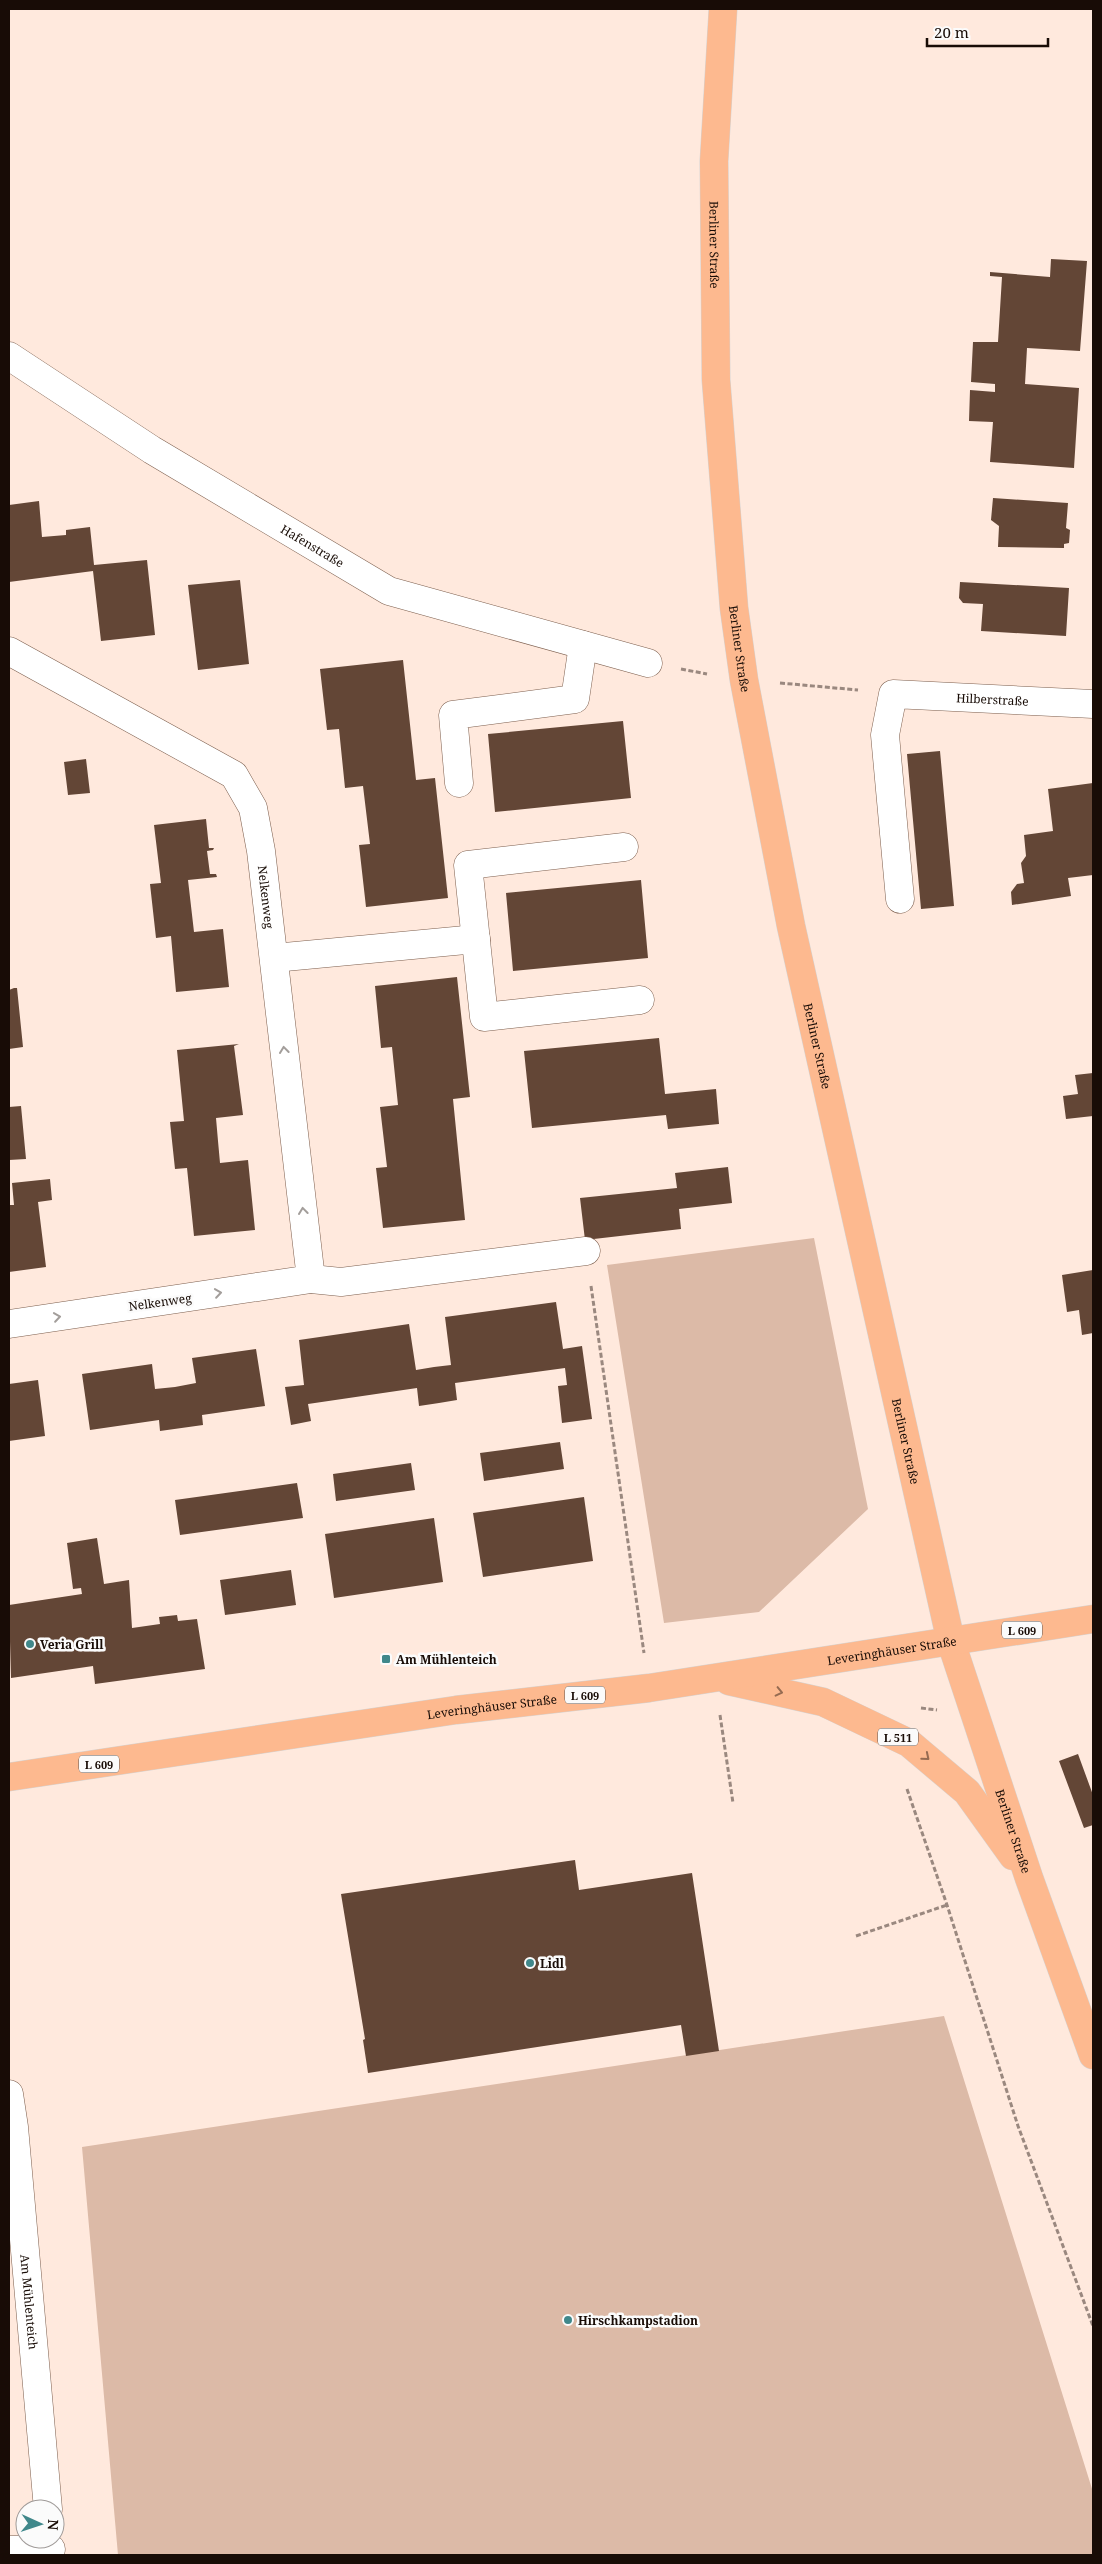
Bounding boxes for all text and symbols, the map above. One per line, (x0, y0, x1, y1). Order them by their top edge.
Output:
scale bar (927, 15, 1048, 47)
text: 20 m (934, 22, 969, 42)
street label: Berliner Straße (706, 201, 724, 289)
street label: Hafenstraße (278, 520, 347, 571)
street label: Berliner Straße (725, 604, 755, 694)
street label: Hilberstraße (956, 689, 1029, 709)
street label: Nelkenweg (254, 864, 279, 930)
street label: Berliner Straße (800, 1001, 836, 1091)
one-way arrow (279, 1046, 290, 1054)
one-way arrow (298, 1207, 309, 1215)
street label: Nelkenweg (127, 1289, 193, 1315)
one-way arrow (213, 1289, 222, 1299)
one-way arrow (53, 1312, 61, 1323)
street label: Berliner Straße (888, 1397, 924, 1486)
road number: L 609 (1002, 1622, 1042, 1638)
street label: Leveringhäuser Straße (826, 1632, 958, 1669)
place label: Veria Grill (40, 1636, 104, 1653)
marker: Veria Grill (24, 1638, 36, 1650)
place label: Am Mühlenteich (396, 1651, 497, 1668)
marker: Am Mühlenteich (380, 1653, 392, 1665)
road number: L 609 (565, 1686, 605, 1704)
one-way arrow (774, 1687, 783, 1697)
street label: Leveringhäuser Straße (426, 1690, 558, 1723)
road number: L 511 (878, 1728, 918, 1745)
one-way arrow (920, 1752, 929, 1760)
road number: L 609 (79, 1756, 119, 1772)
street label: Berliner Straße (992, 1787, 1035, 1875)
place label: Lidl (540, 1955, 565, 1972)
marker: Lidl (524, 1957, 536, 1969)
street label: Am Mühlenteich (17, 2254, 42, 2351)
place label: Hirschkampstadion (578, 2312, 698, 2329)
marker: Hirschkampstadion (562, 2314, 574, 2326)
north arrow (15, 2499, 65, 2549)
text: N (44, 2519, 63, 2531)

